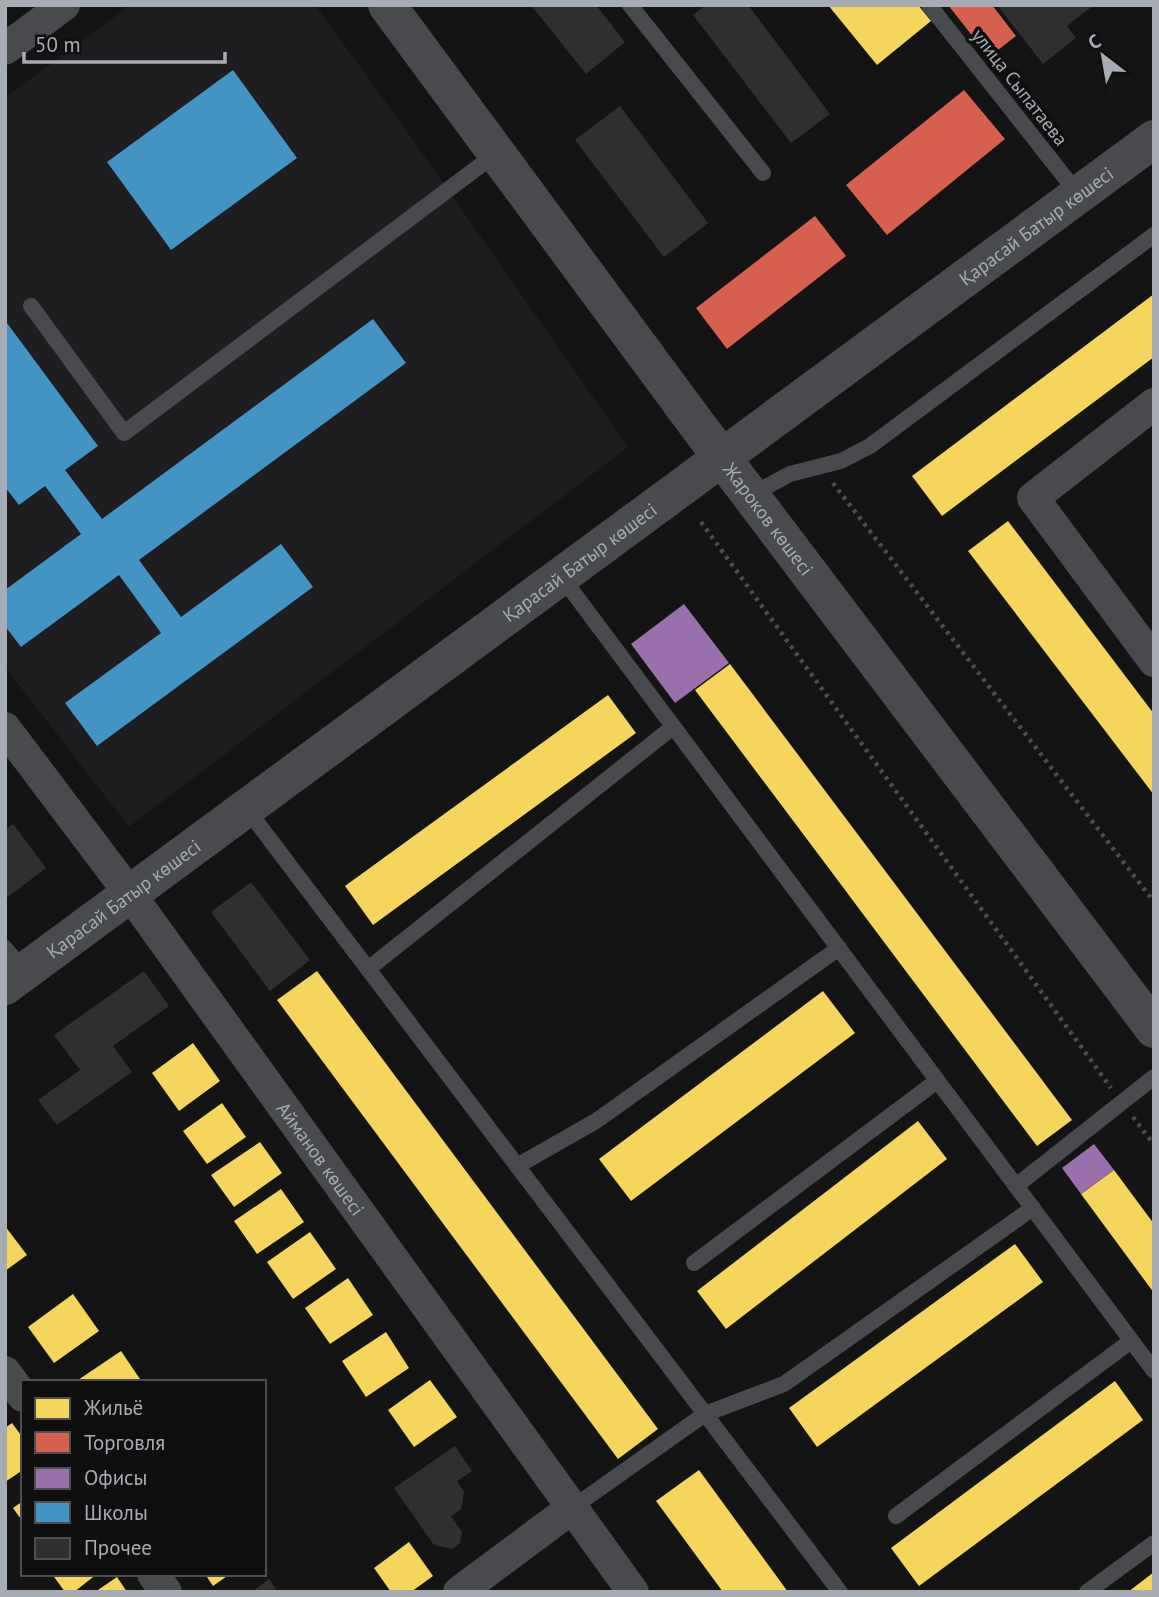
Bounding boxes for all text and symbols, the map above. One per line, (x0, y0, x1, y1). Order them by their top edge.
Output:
scale bar (24, 21, 226, 65)
north arrow (1068, 21, 1138, 91)
street label: улица Сыпатаева (967, 24, 1073, 150)
text: С (1084, 28, 1105, 54)
text: 50 m (35, 31, 81, 58)
street label: Қарасай Батыр көшесі (954, 161, 1118, 291)
street label: Жароков көшесі (717, 457, 819, 580)
street label: Қарасай Батыр көшесі (498, 498, 662, 627)
street label: Қарасай Батыр көшесі (41, 834, 205, 964)
street label: Айманов көшесі (272, 1097, 370, 1220)
legend (21, 1380, 266, 1576)
text: Жильё (83, 1394, 143, 1421)
text: Торговля (84, 1429, 165, 1456)
text: Офисы (84, 1464, 147, 1491)
text: Школы (84, 1499, 148, 1526)
text: Прочее (84, 1534, 152, 1561)

